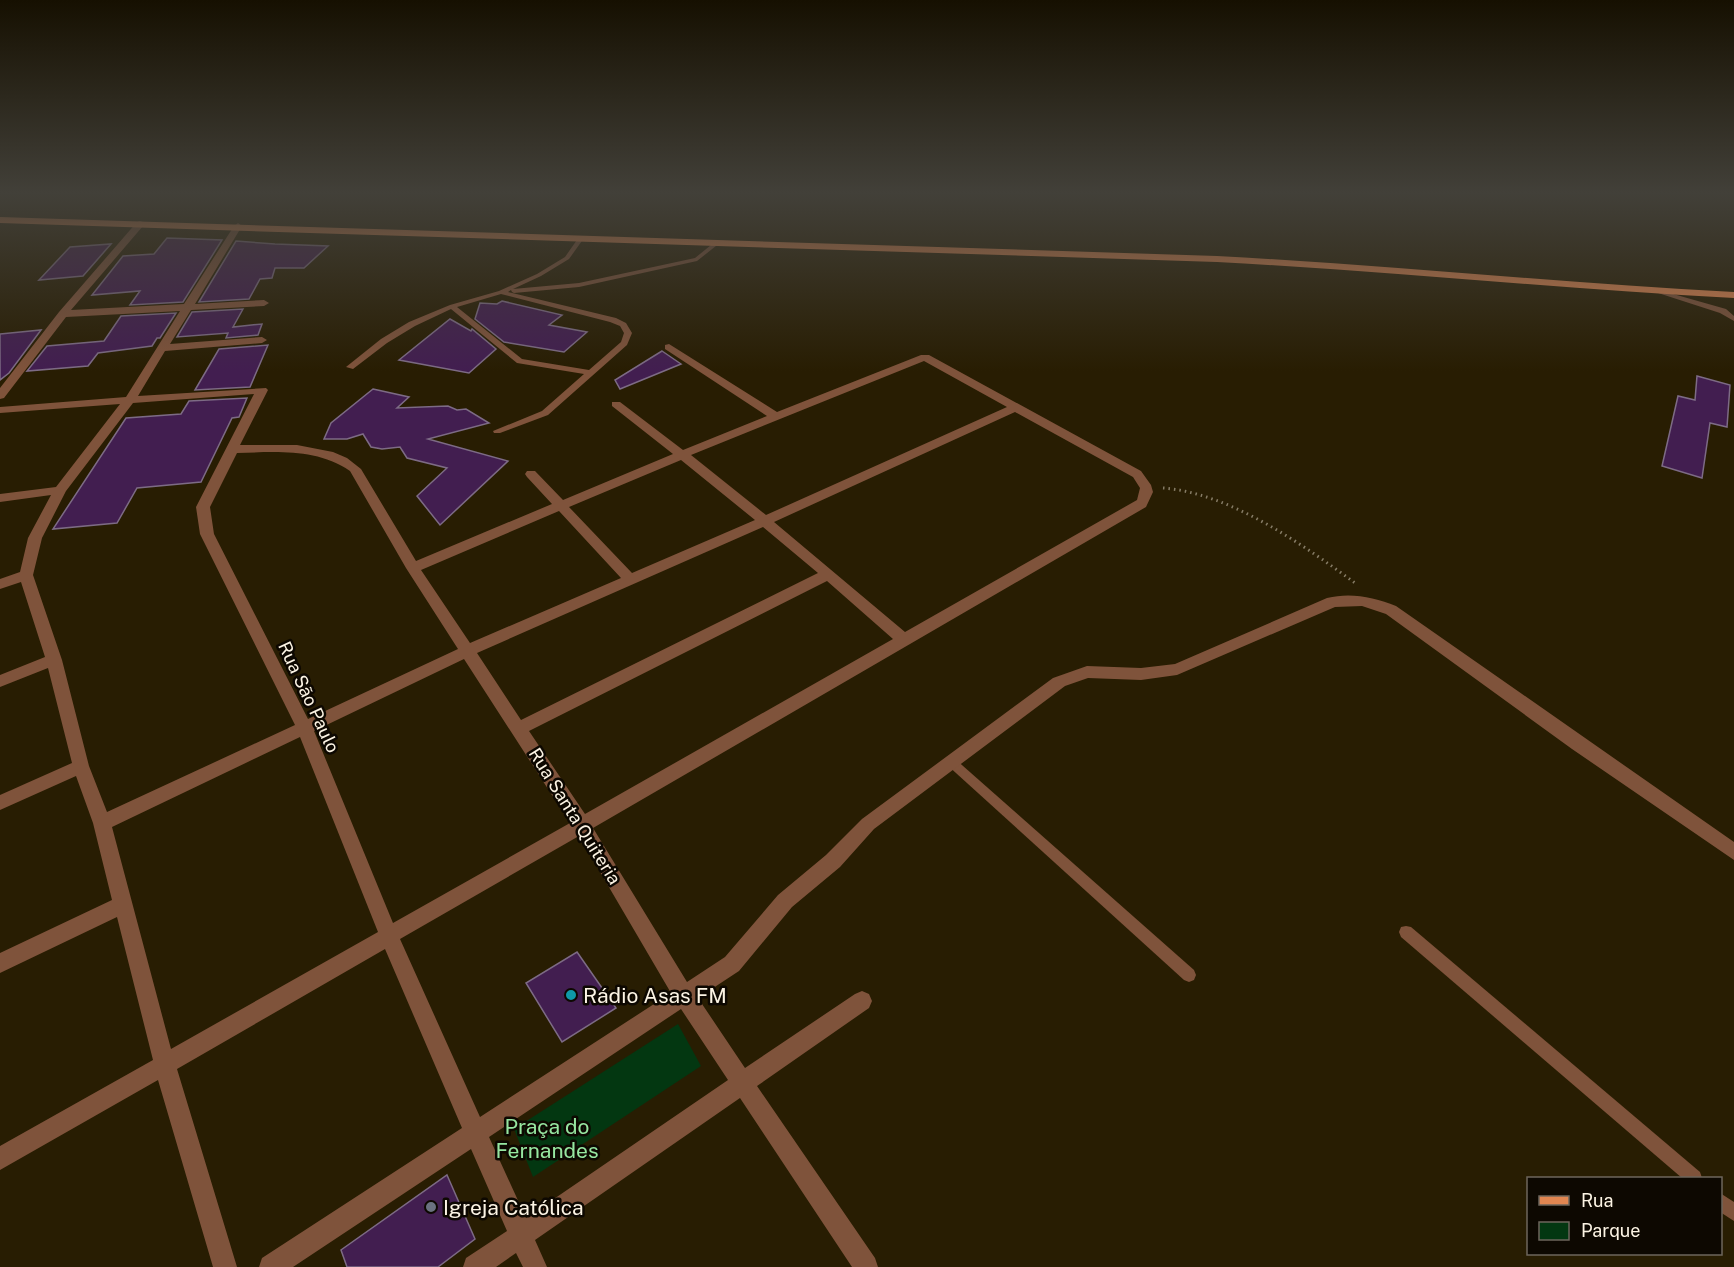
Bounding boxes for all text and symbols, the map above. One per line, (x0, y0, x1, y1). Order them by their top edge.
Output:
street label: Rua São Paulo (274, 638, 344, 756)
street label: Rua Santa Quiteria (525, 744, 625, 888)
place label: Rádio Asas FM (583, 983, 727, 1008)
marker: Rádio Asas FM (564, 988, 578, 1002)
park label: Praça do Fernandes (495, 1114, 599, 1163)
legend (1527, 1177, 1722, 1255)
text: Rua (1581, 1190, 1613, 1211)
place label: Igreja Católica (443, 1195, 584, 1220)
marker: Igreja Católica (424, 1200, 438, 1214)
text: Parque (1581, 1220, 1641, 1241)

